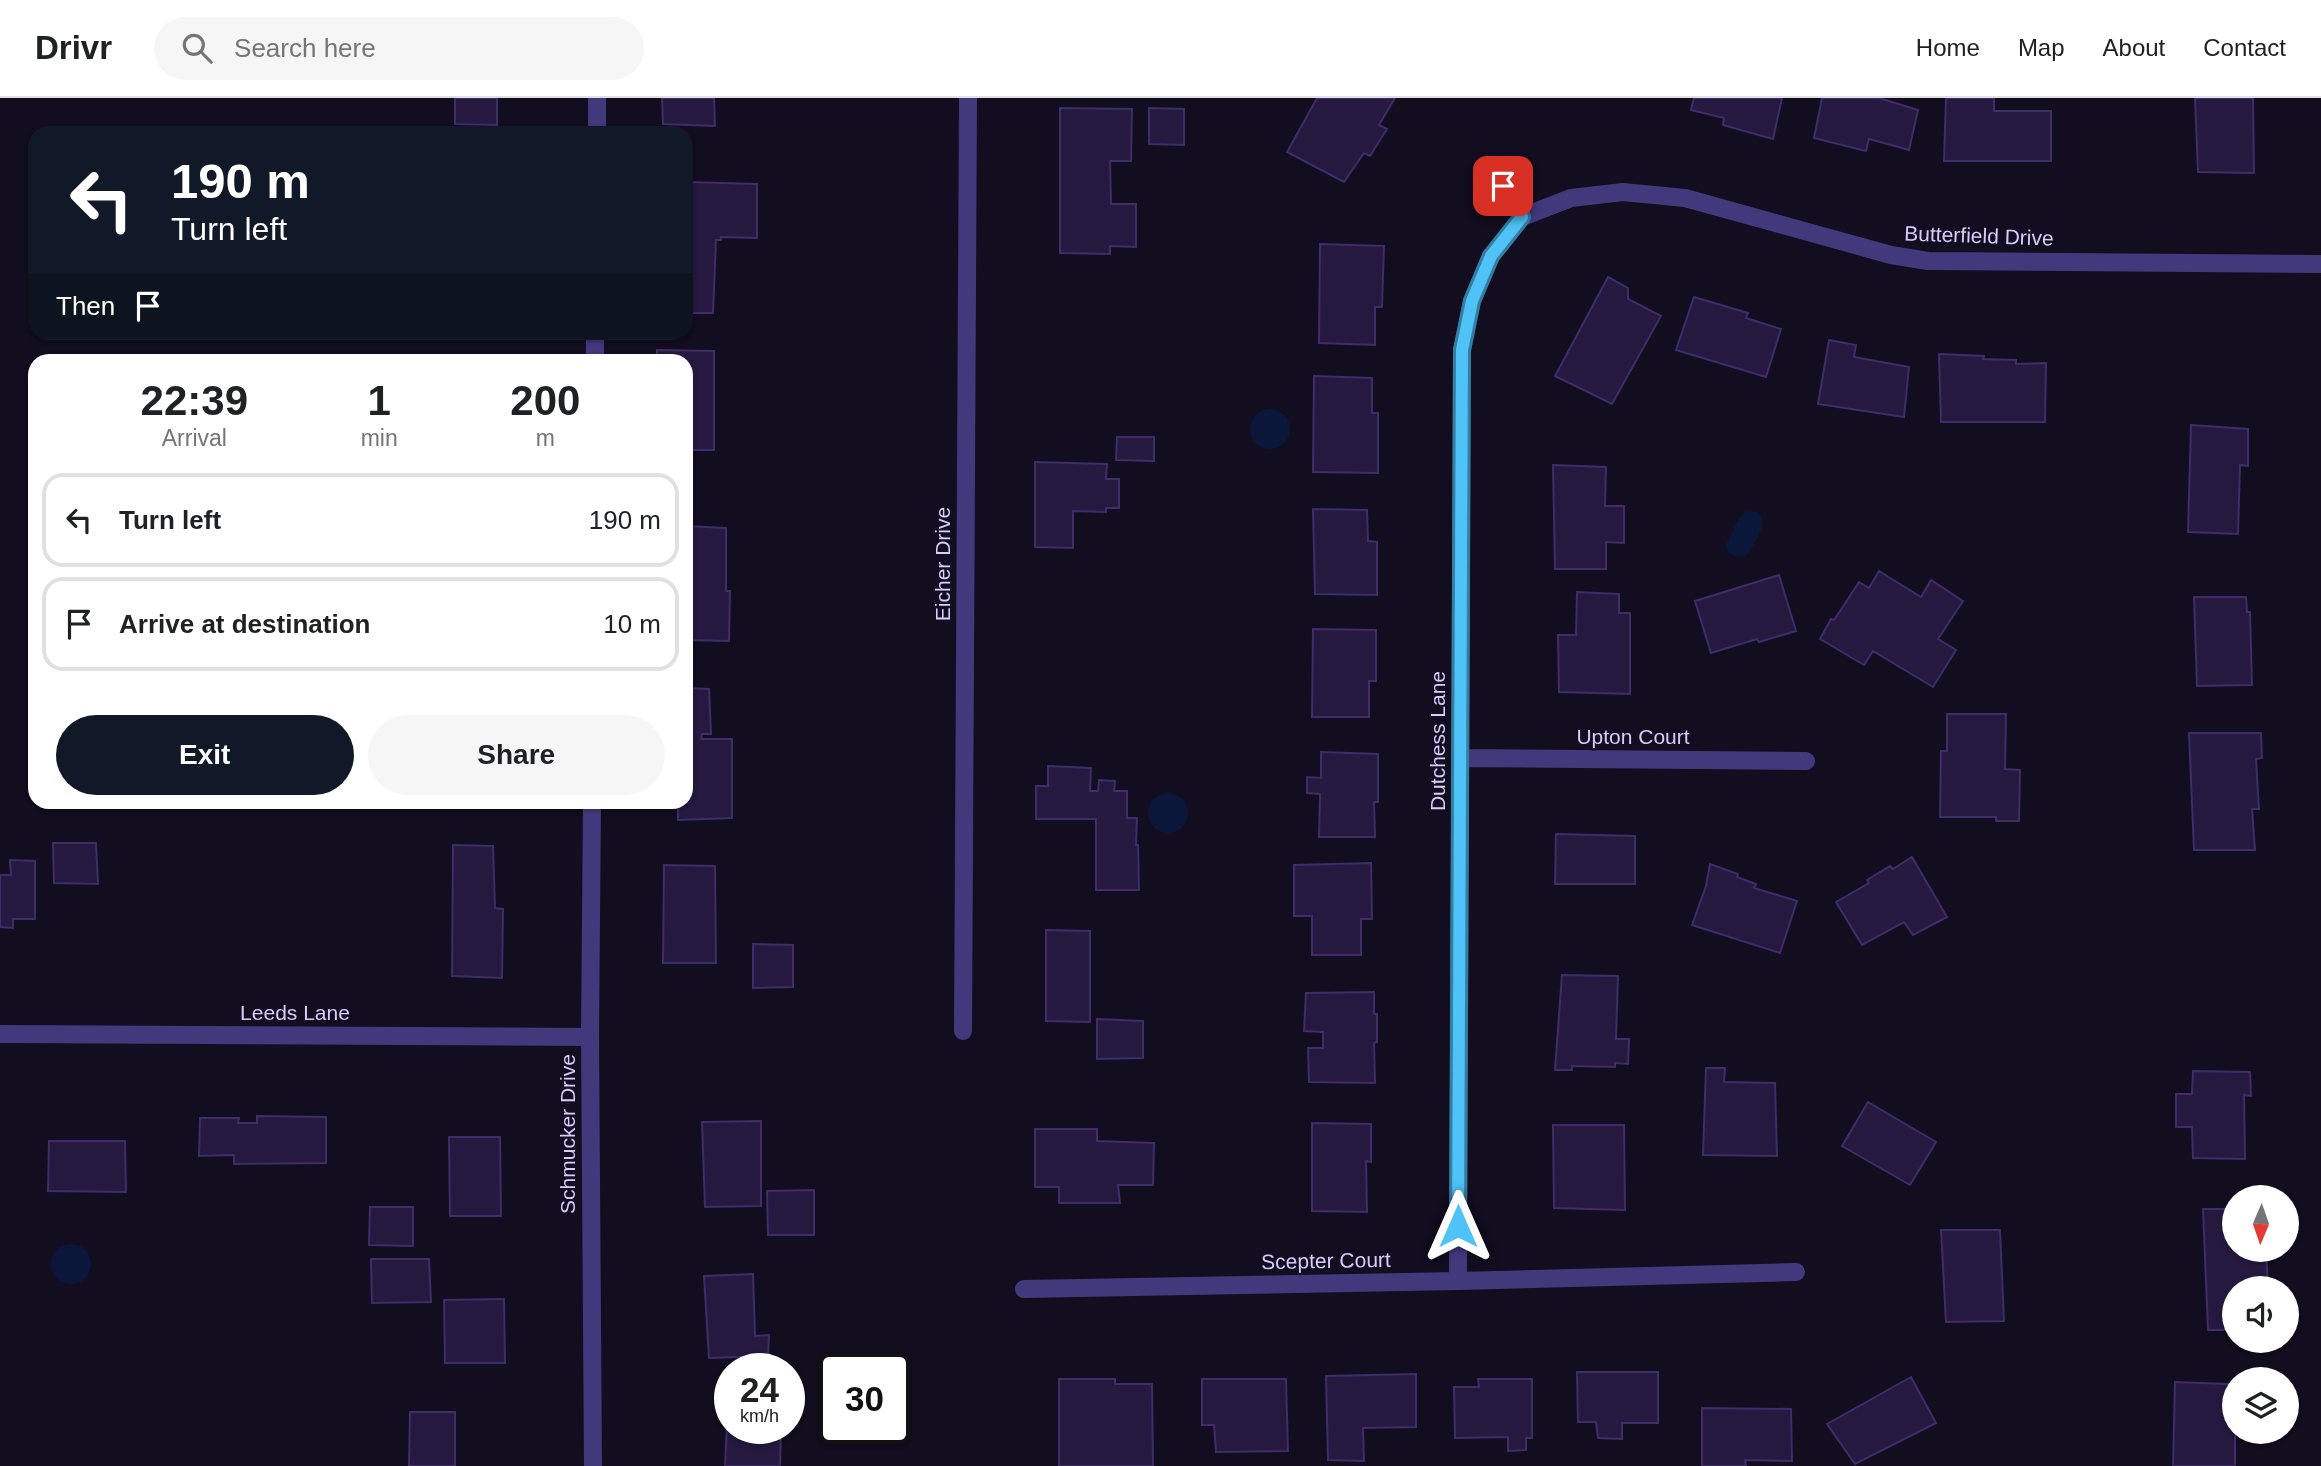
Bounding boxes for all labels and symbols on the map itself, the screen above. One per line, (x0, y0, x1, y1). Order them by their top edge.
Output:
pin (1473, 156, 1533, 216)
street label: Butterfield Drive (1904, 221, 2054, 250)
street label: Eicher Drive (931, 507, 954, 621)
street label: Dutchess Lane (1426, 671, 1449, 811)
street label: Upton Court (1576, 725, 1690, 748)
street label: Leeds Lane (240, 1001, 350, 1024)
street label: Schmucker Drive (556, 1054, 579, 1214)
north arrow (2222, 1185, 2300, 1262)
position arrow (1421, 1189, 1495, 1263)
street label: Scepter Court (1261, 1248, 1391, 1273)
speed limit sign: 30 (819, 1353, 910, 1444)

